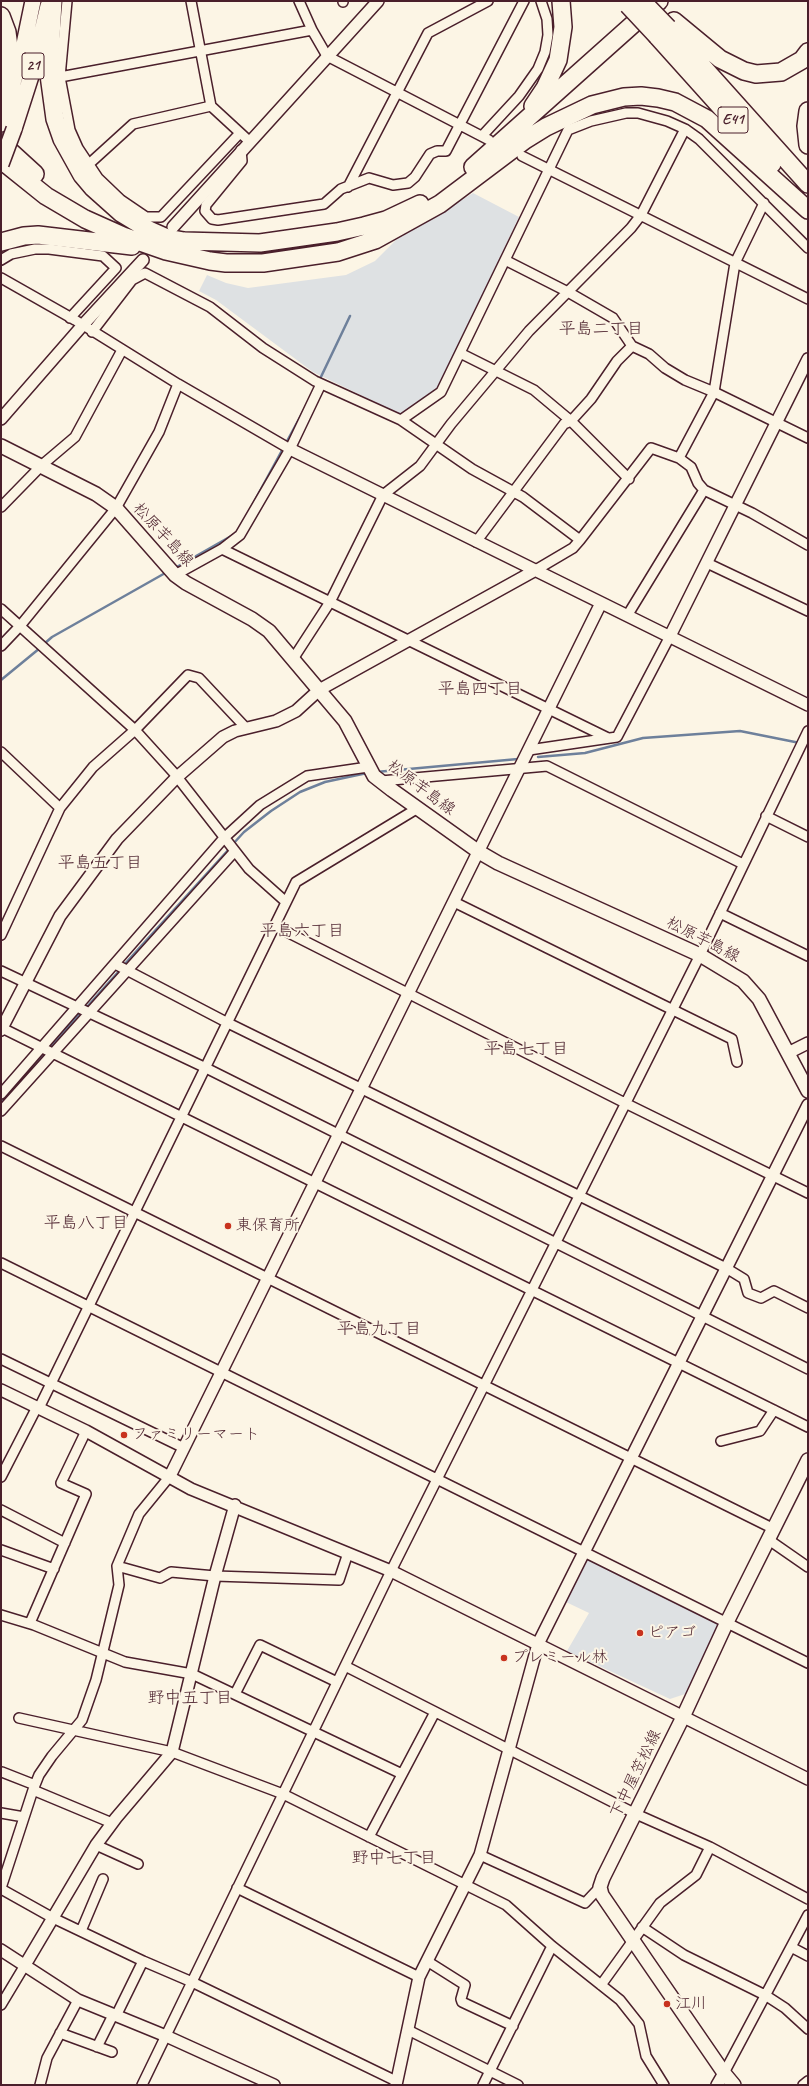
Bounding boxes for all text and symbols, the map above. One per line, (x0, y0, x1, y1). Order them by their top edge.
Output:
road number: 21 (22, 53, 44, 79)
road number: E41 (718, 107, 748, 133)
district label: 平島二丁目 (559, 320, 643, 340)
street label: 松原芋島線 (129, 499, 197, 571)
district label: 平島四丁目 (438, 680, 522, 700)
street label: 松原芋島線 (383, 756, 459, 820)
district label: 平島五丁目 (58, 854, 142, 874)
street label: 松原芋島線 (663, 913, 743, 967)
district label: 平島六丁目 (260, 922, 344, 942)
district label: 平島七丁目 (484, 1040, 568, 1060)
district label: 平島八丁目 (44, 1214, 128, 1234)
place label: 東保育所 (236, 1216, 300, 1236)
marker: 東保育所 (223, 1221, 233, 1231)
district label: 平島九丁目 (337, 1320, 421, 1340)
place label: ファミリーマート (132, 1425, 260, 1445)
marker: ファミリーマート (119, 1430, 129, 1440)
place label: ピアゴ (648, 1623, 696, 1643)
marker: ピアゴ (635, 1628, 645, 1638)
place label: プレミール林 (512, 1648, 608, 1668)
marker: プレミール林 (499, 1653, 509, 1663)
district label: 野中五丁目 (148, 1689, 232, 1709)
street label: 下中屋笠松線 (606, 1727, 666, 1821)
district label: 野中七丁目 (352, 1849, 436, 1869)
place label: 江川 (675, 1994, 707, 2014)
marker: 江川 (662, 1999, 672, 2009)

